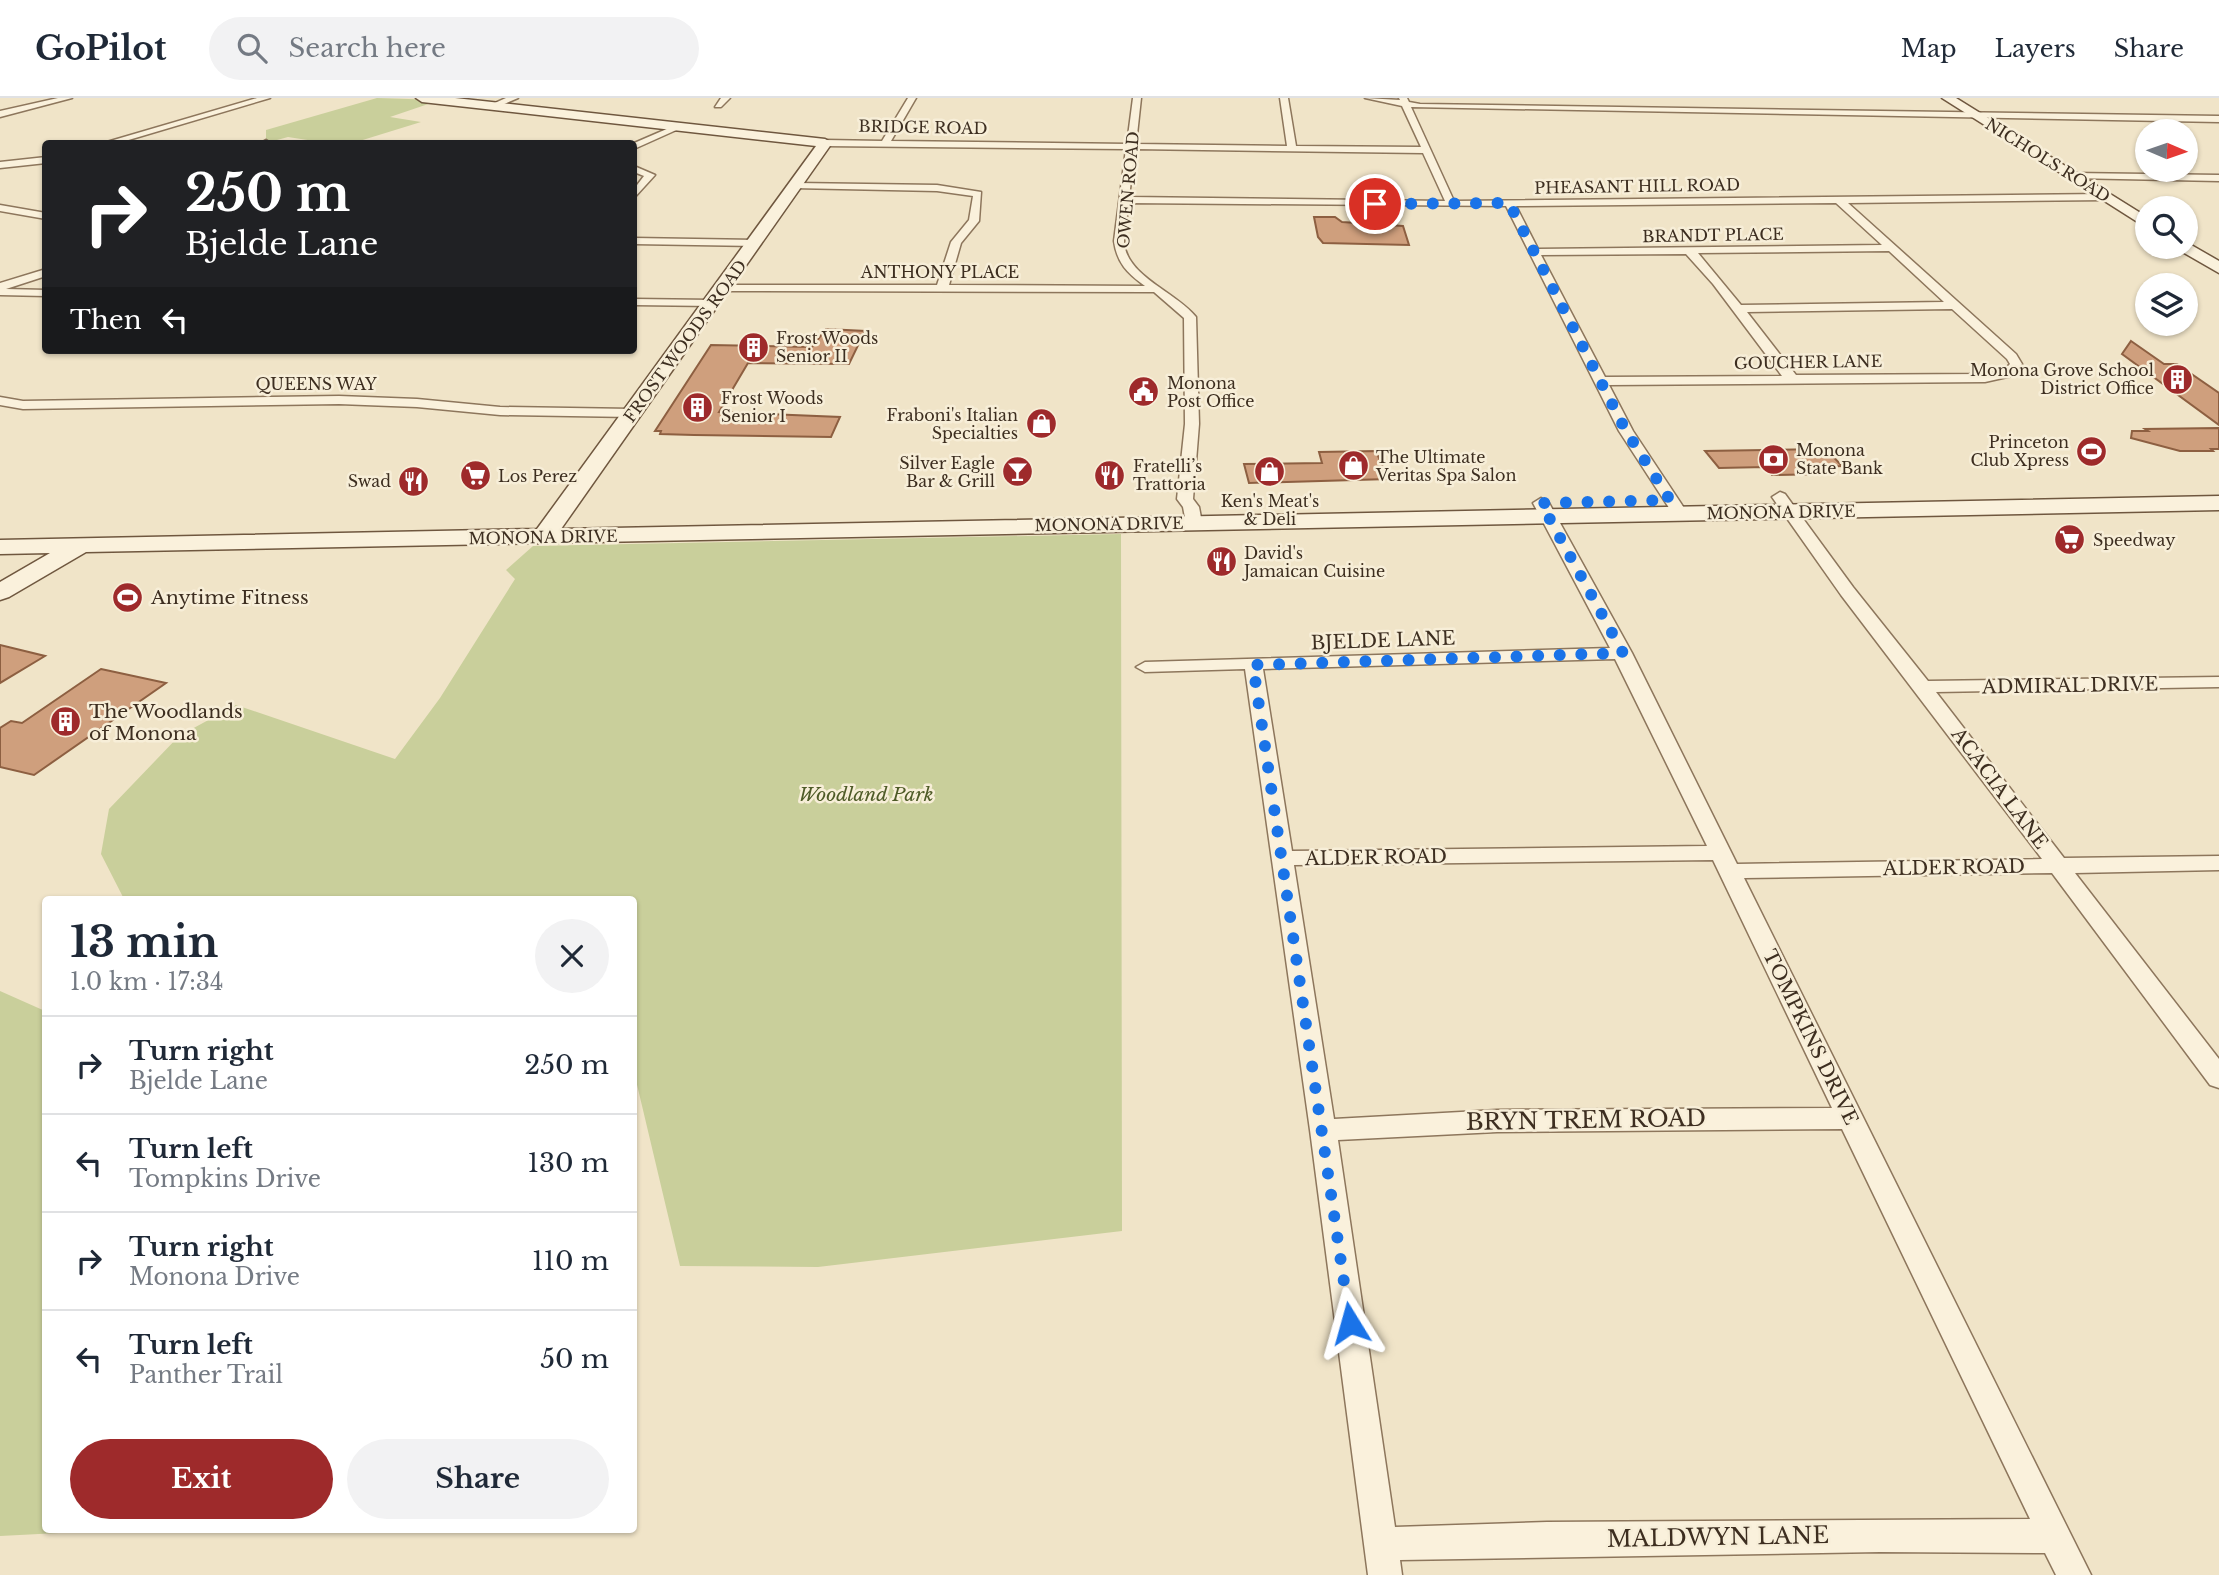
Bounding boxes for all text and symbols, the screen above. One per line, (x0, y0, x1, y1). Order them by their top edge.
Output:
search box (209, 17, 699, 80)
text: GoPilot (35, 28, 167, 69)
icon: search (233, 29, 271, 67)
text: Search here (289, 32, 446, 64)
text: Map (1901, 34, 1957, 63)
text: Layers (1995, 34, 2076, 63)
text: Share (2114, 34, 2184, 63)
street label: NICHOLS ROAD (1982, 114, 2114, 206)
street label: BRIDGE ROAD (858, 116, 988, 138)
north arrow (2135, 119, 2198, 182)
map controls (2135, 119, 2198, 336)
street label: OWEN ROAD (1113, 131, 1143, 249)
text: 250 m (185, 163, 350, 224)
icon: right (70, 168, 161, 259)
pin (1345, 174, 1405, 234)
street label: PHEASANT HILL ROAD (1534, 174, 1740, 198)
icon: arrive (1356, 185, 1394, 223)
button: search (2135, 196, 2198, 259)
text: Bjelde Lane (185, 224, 378, 264)
street label: BRANDT PLACE (1642, 224, 1784, 246)
street label: FROST WOODS ROAD (619, 256, 751, 426)
street label: ANTHONY PLACE (860, 262, 1019, 282)
button: layers (2135, 273, 2198, 336)
icon: left (156, 301, 194, 339)
text: Then (70, 304, 142, 336)
place label: Frost Woods Senior II (776, 328, 878, 366)
building icon: Frost Woods Senior II (736, 330, 770, 364)
street label: GOUCHER LANE (1734, 351, 1882, 373)
place label: Monona Grove School District Office (1970, 360, 2154, 398)
building icon: Monona Grove School District Office (2160, 362, 2194, 396)
place label: Monona Post Office (1167, 373, 1254, 411)
street label: QUEENS WAY (255, 374, 377, 394)
public building icon: Monona Post Office (1127, 375, 1161, 409)
place label: Frost Woods Senior I (721, 388, 823, 426)
building icon: Frost Woods Senior I (681, 390, 715, 424)
place label: Fraboni's Italian Specialties (887, 405, 1018, 443)
shop icon: Fraboni's Italian Specialties (1024, 407, 1058, 441)
place label: Princeton Club Xpress (1970, 432, 2069, 470)
sports icon: Princeton Club Xpress (2075, 434, 2109, 468)
place label: Monona State Bank (1796, 440, 1883, 478)
bank icon: Monona State Bank (1756, 442, 1790, 476)
place label: The Ultimate Veritas Spa Salon (1375, 447, 1516, 485)
shop icon: The Ultimate Veritas Spa Salon (1336, 449, 1370, 483)
place label: Silver Eagle Bar & Grill (899, 453, 995, 491)
bar icon: Silver Eagle Bar & Grill (1001, 455, 1035, 489)
shop icon: Ken's Meat's & Deli (1253, 455, 1287, 489)
place label: Fratelli’s Trattoria (1133, 456, 1206, 494)
restaurant icon: Fratelli’s Trattoria (1093, 458, 1127, 492)
supermarket icon: Los Perez (458, 459, 492, 493)
restaurant icon: Swad (397, 464, 431, 498)
place label: Los Perez (498, 466, 577, 486)
place label: Swad (348, 471, 391, 491)
place label: Ken's Meat's & Deli (1221, 491, 1319, 529)
street label: MONONA DRIVE (1706, 501, 1856, 523)
street label: MONONA DRIVE (1034, 513, 1184, 535)
supermarket icon: Speedway (2053, 523, 2087, 557)
street label: MONONA DRIVE (468, 526, 618, 548)
place label: Speedway (2093, 530, 2176, 550)
place label: David's Jamaican Cuisine (1242, 543, 1385, 581)
restaurant icon: David's Jamaican Cuisine (1204, 545, 1238, 579)
sports icon: Anytime Fitness (111, 580, 145, 614)
place label: Anytime Fitness (150, 586, 309, 609)
street label: BJELDE LANE (1310, 626, 1456, 655)
street label: ADMIRAL DRIVE (1981, 672, 2158, 699)
place label: The Woodlands of Monona (89, 700, 243, 745)
building icon: The Woodlands of Monona (49, 705, 83, 739)
street label: ACACIA LANE (1946, 722, 2053, 853)
park label: Woodland Park (798, 783, 934, 806)
street label: ALDER ROAD (1304, 845, 1447, 870)
street label: ALDER ROAD (1882, 855, 2025, 880)
text: 13 min (70, 916, 218, 968)
button: close (535, 919, 609, 993)
street label: TOMPKINS DRIVE (1758, 946, 1863, 1129)
text: 1.0 km · 17:34 (70, 968, 223, 996)
text: Turn right (129, 1035, 274, 1067)
icon: right (70, 1046, 108, 1084)
text: 250 m (524, 1049, 609, 1081)
text: Bjelde Lane (129, 1067, 268, 1095)
street label: BRYN TREM ROAD (1466, 1104, 1706, 1136)
text: Turn left (129, 1133, 253, 1165)
icon: left (70, 1144, 108, 1182)
text: 130 m (527, 1147, 609, 1179)
text: Tompkins Drive (129, 1165, 321, 1193)
text: Turn right (129, 1231, 274, 1263)
icon: right (70, 1242, 108, 1280)
text: 110 m (532, 1245, 609, 1277)
text: Monona Drive (129, 1263, 300, 1291)
position arrow (1313, 1286, 1387, 1360)
text: Turn left (129, 1329, 253, 1361)
icon: left (70, 1340, 108, 1378)
text: 50 m (540, 1343, 609, 1375)
text: Panther Trail (129, 1361, 283, 1389)
button: Exit (70, 1439, 333, 1519)
button: Share (347, 1439, 609, 1519)
street label: MALDWYN LANE (1607, 1521, 1829, 1553)

